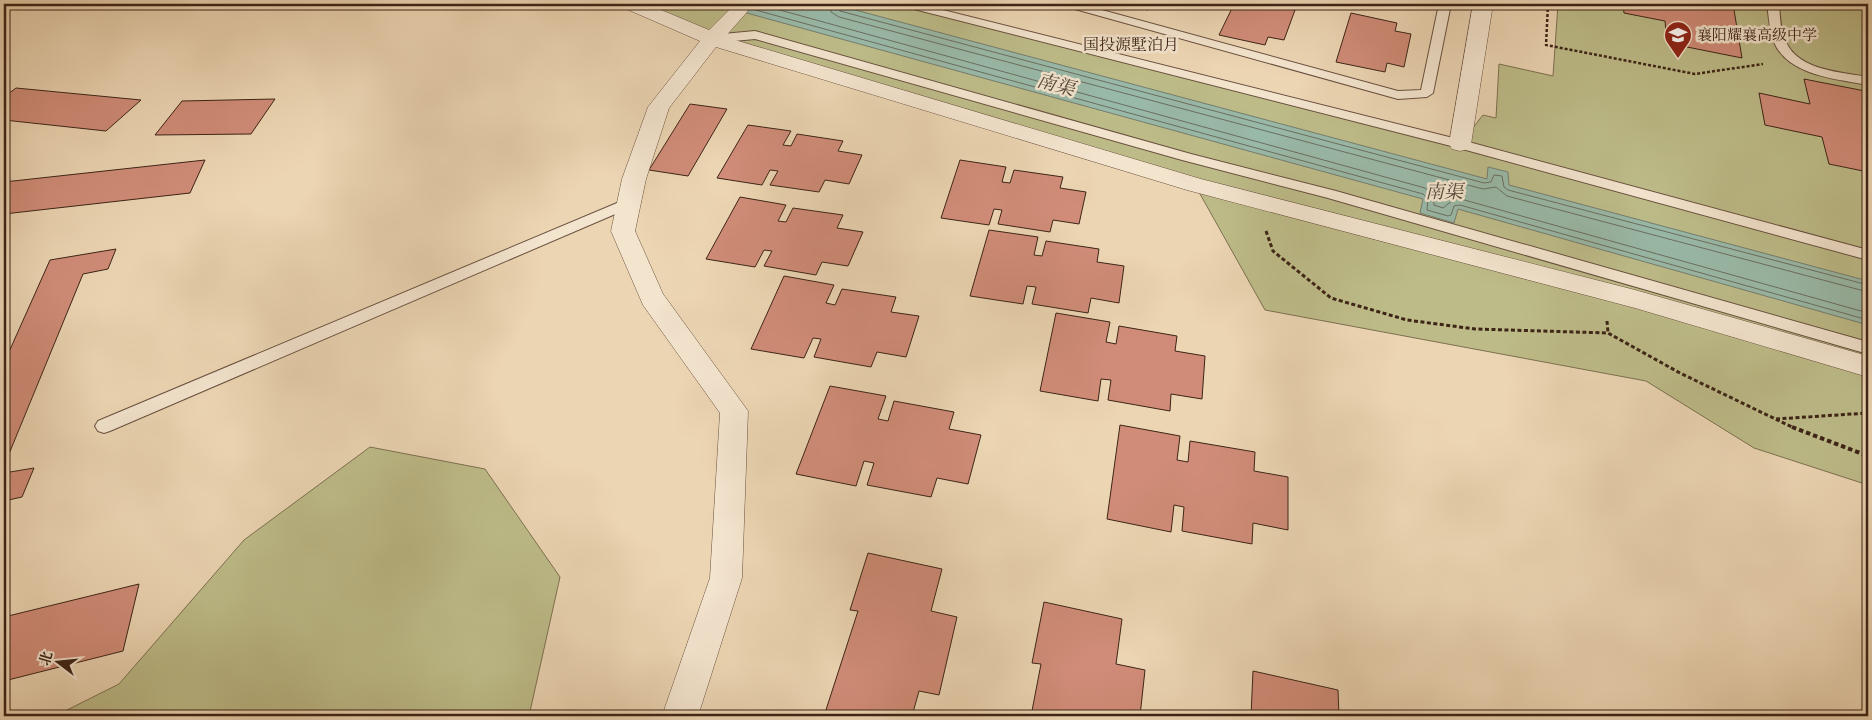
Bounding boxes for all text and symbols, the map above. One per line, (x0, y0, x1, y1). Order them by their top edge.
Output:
school or university icon: 襄阳耀襄高级中学 (1663, 20, 1693, 59)
place label: 襄阳耀襄高级中学 (1697, 25, 1817, 44)
district label: 国投源墅泊月 (1083, 34, 1179, 55)
water label: 南渠 (1034, 67, 1080, 102)
water label: 南渠 (1425, 179, 1466, 204)
north arrow (32, 638, 82, 688)
text: 北 (35, 649, 56, 668)

